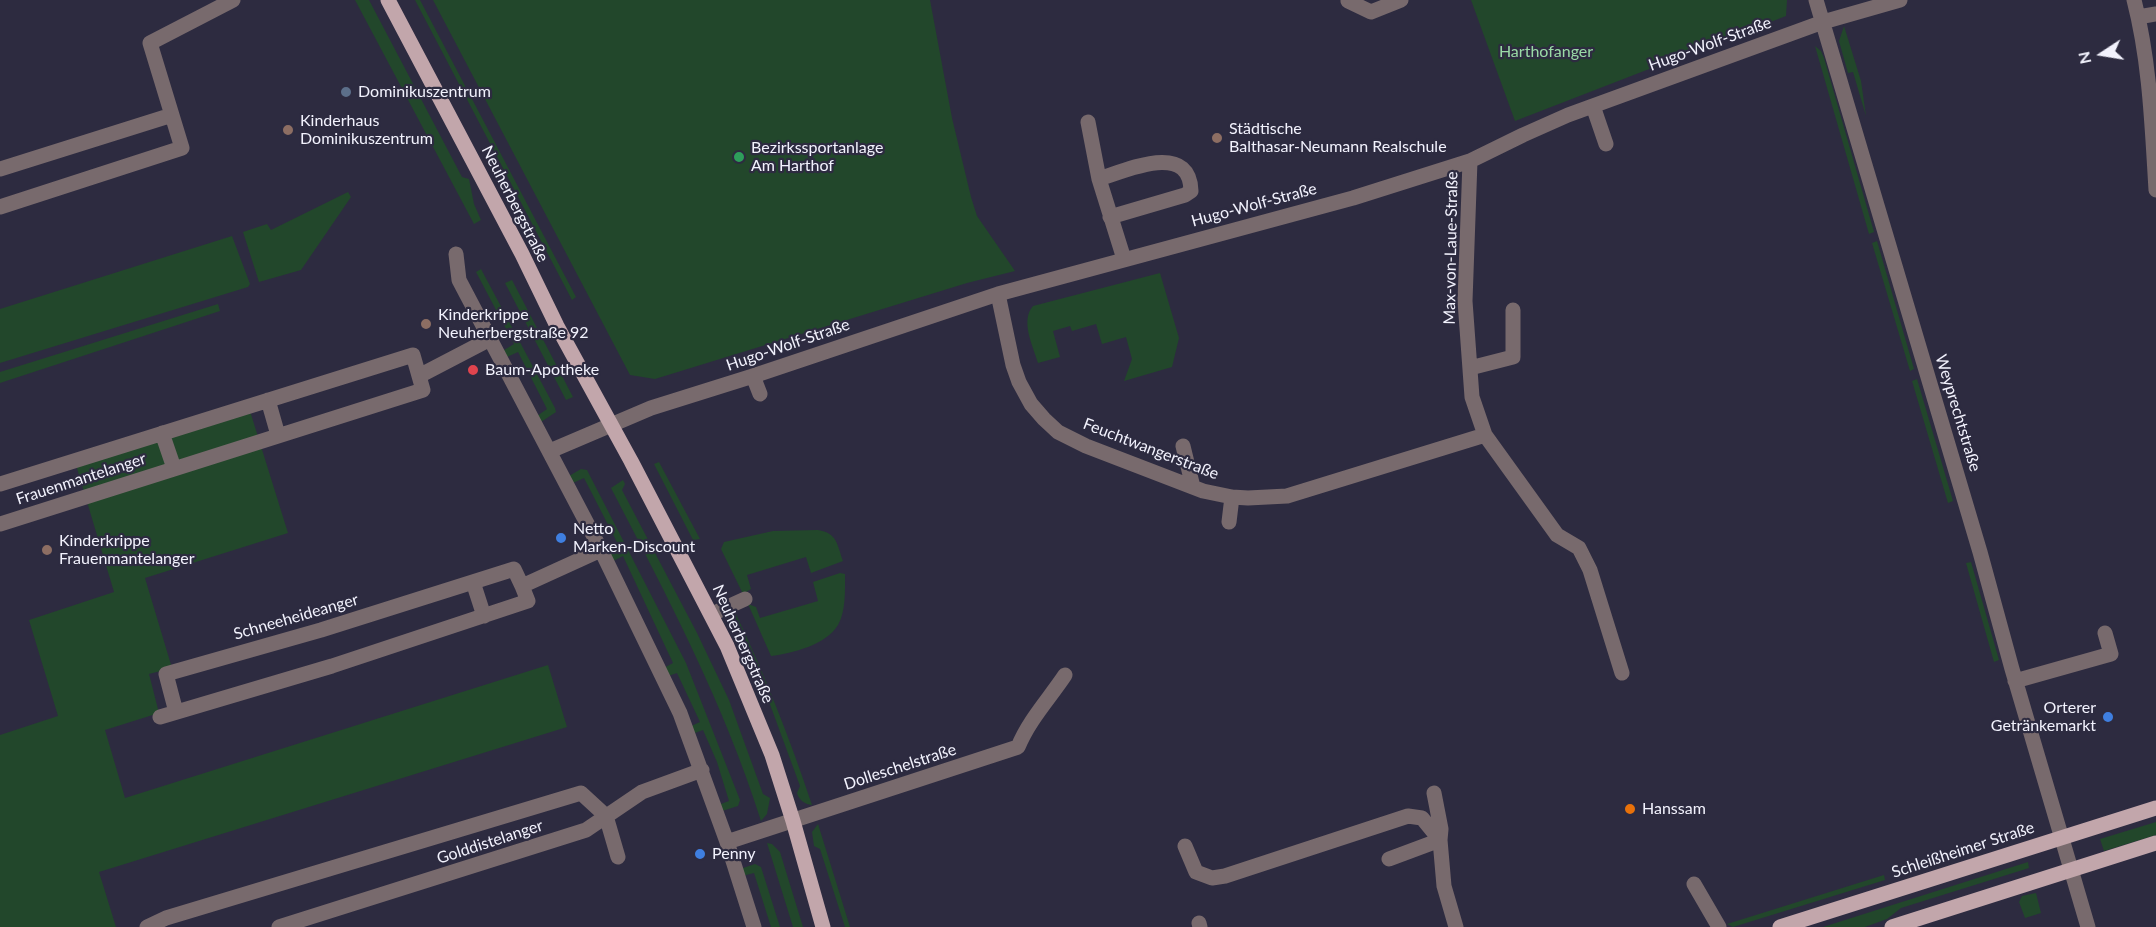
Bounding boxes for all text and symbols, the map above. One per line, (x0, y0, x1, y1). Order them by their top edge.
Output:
street label: Hugo-Wolf-Straße (1646, 13, 1774, 75)
north arrow (2072, 24, 2132, 84)
park label: Harthofanger (1499, 42, 1593, 62)
text: N (2073, 50, 2094, 66)
place label: Dominikuszentrum (358, 82, 491, 102)
marker: Dominikuszentrum (339, 85, 353, 99)
place label: Kinderhaus Dominikuszentrum (300, 111, 433, 149)
place label: Städtische Balthasar-Neumann Realschule (1229, 119, 1447, 157)
marker: Kinderhaus Dominikuszentrum (281, 123, 295, 137)
marker: Städtische Balthasar-Neumann Realschule (1210, 131, 1224, 145)
place label: Bezirkssportanlage Am Harthof (751, 138, 883, 176)
street label: Neuherbergstraße (477, 143, 553, 265)
marker: Bezirkssportanlage Am Harthof (732, 150, 746, 164)
street label: Max-von-Laue-Straße (1440, 171, 1462, 325)
street label: Hugo-Wolf-Straße (1189, 179, 1319, 231)
place label: Kinderkrippe Neuherbergstraße 92 (438, 305, 589, 343)
street label: Hugo-Wolf-Straße (724, 315, 852, 375)
marker: Kinderkrippe Neuherbergstraße 92 (419, 317, 433, 331)
street label: Weyprechtstraße (1931, 352, 1985, 474)
place label: Baum-Apotheke (485, 360, 599, 380)
marker: Baum-Apotheke (466, 363, 480, 377)
street label: Feuchtwangerstraße (1080, 414, 1222, 484)
street label: Frauenmantelanger (14, 449, 148, 509)
place label: Netto Marken-Discount (573, 519, 695, 557)
place label: Kinderkrippe Frauenmantelanger (59, 531, 194, 569)
marker: Netto Marken-Discount (554, 531, 568, 545)
marker: Kinderkrippe Frauenmantelanger (40, 543, 54, 557)
street label: Neuherbergstraße (708, 582, 778, 706)
street label: Schneeheideanger (231, 590, 361, 644)
place label: Orterer Getränkemarkt (1991, 698, 2096, 736)
marker: Orterer Getränkemarkt (2101, 710, 2115, 724)
street label: Dolleschelstraße (841, 740, 959, 794)
place label: Hanssam (1642, 799, 1706, 819)
marker: Hanssam (1623, 802, 1637, 816)
street label: Golddistelanger (435, 816, 545, 868)
street label: Schleißheimer Straße (1889, 818, 2037, 882)
place label: Penny (712, 844, 756, 864)
marker: Penny (693, 847, 707, 861)

